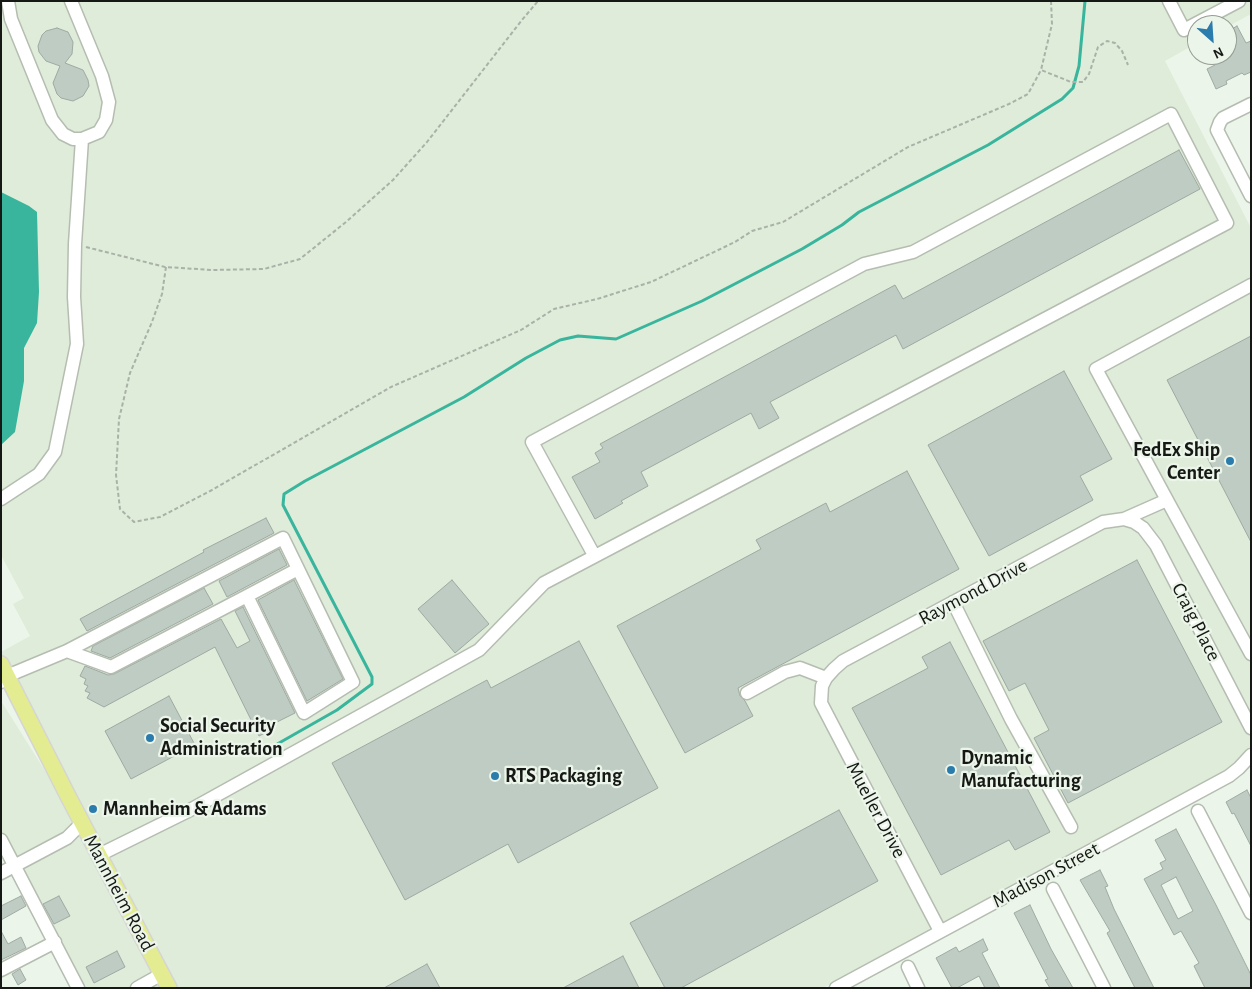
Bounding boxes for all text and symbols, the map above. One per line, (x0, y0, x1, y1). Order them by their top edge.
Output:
north arrow (1187, 15, 1237, 65)
text: N (1211, 44, 1226, 61)
place label: FedEx Ship Center (1133, 438, 1220, 485)
marker: FedEx Ship Center (1224, 455, 1236, 467)
street label: Raymond Drive (915, 553, 1031, 631)
street label: Craig Place (1166, 579, 1226, 665)
place label: Social Security Administration (160, 714, 282, 761)
marker: Social Security Administration (144, 732, 156, 744)
place label: Dynamic Manufacturing (961, 746, 1081, 793)
street label: Mueller Drive (841, 758, 911, 862)
place label: RTS Packaging (505, 764, 622, 788)
marker: Dynamic Manufacturing (945, 764, 957, 776)
marker: RTS Packaging (489, 770, 501, 782)
place label: Mannheim & Adams (103, 797, 266, 821)
marker: Mannheim & Adams (87, 803, 99, 815)
street label: Mannheim Road (78, 831, 160, 955)
street label: Madison Street (988, 837, 1104, 913)

